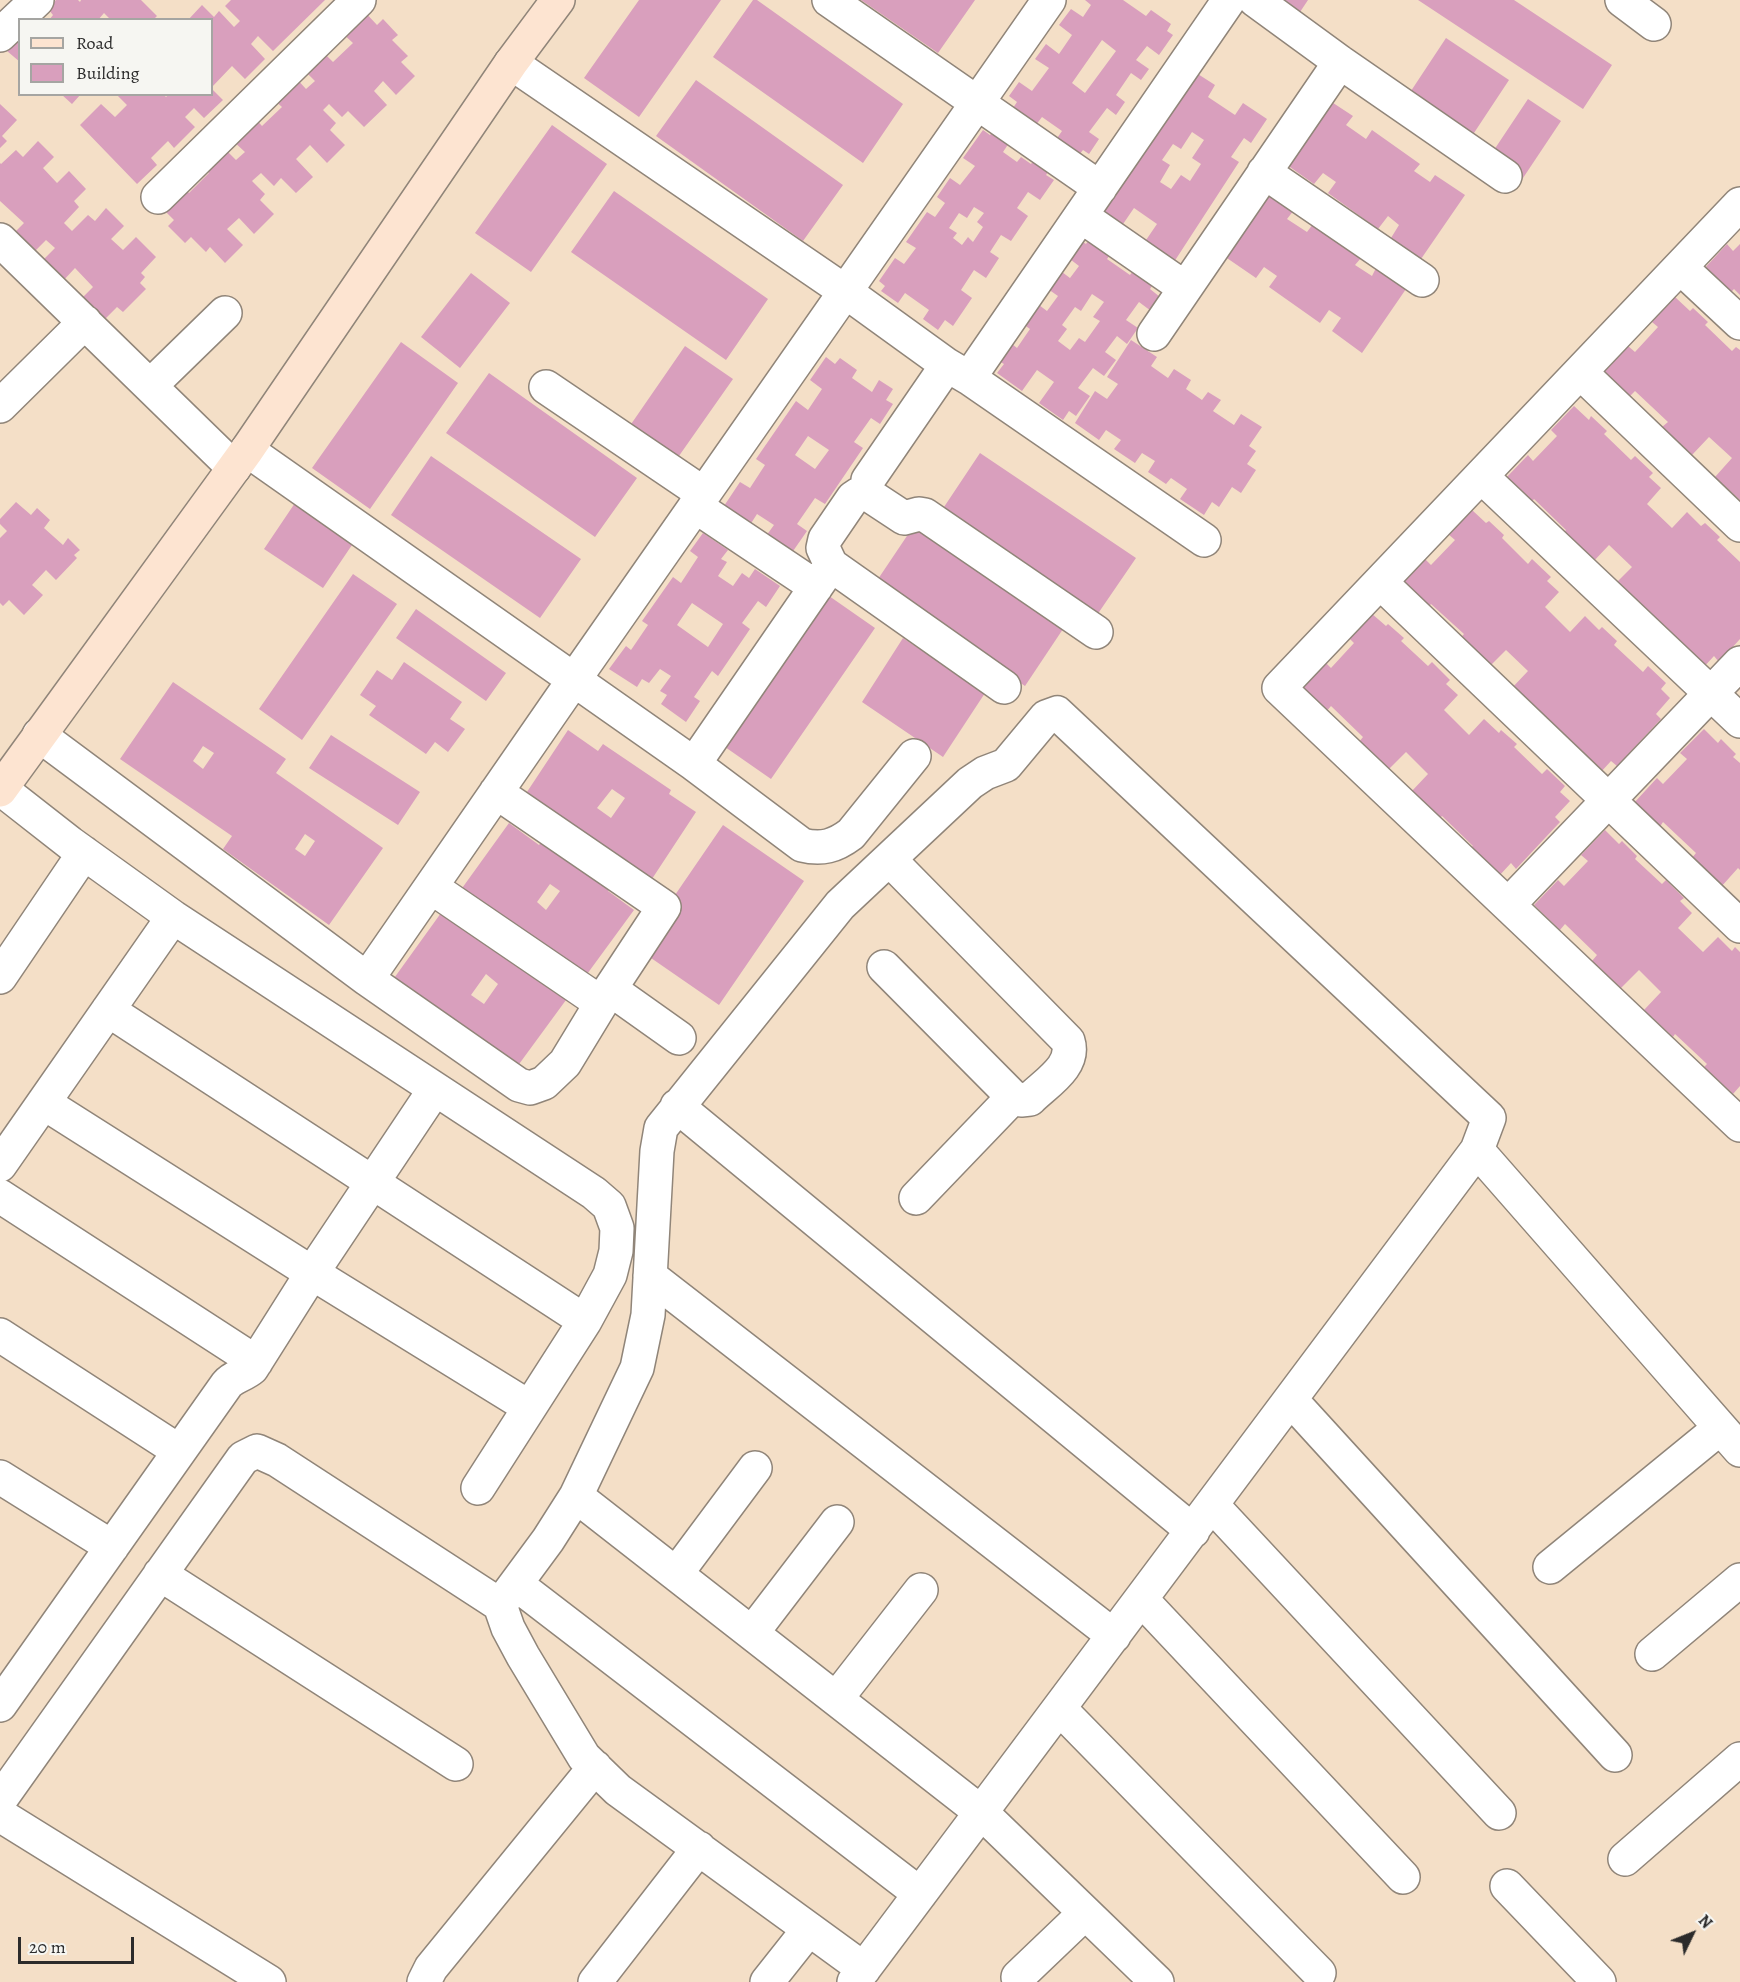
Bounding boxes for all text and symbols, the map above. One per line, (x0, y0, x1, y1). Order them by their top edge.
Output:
legend (18, 18, 213, 96)
text: Road (76, 31, 113, 55)
text: Building (76, 61, 140, 85)
north arrow (1662, 1904, 1722, 1964)
text: N (1693, 1910, 1717, 1933)
scale bar (21, 1925, 136, 1963)
text: 20 m (29, 1935, 66, 1959)

